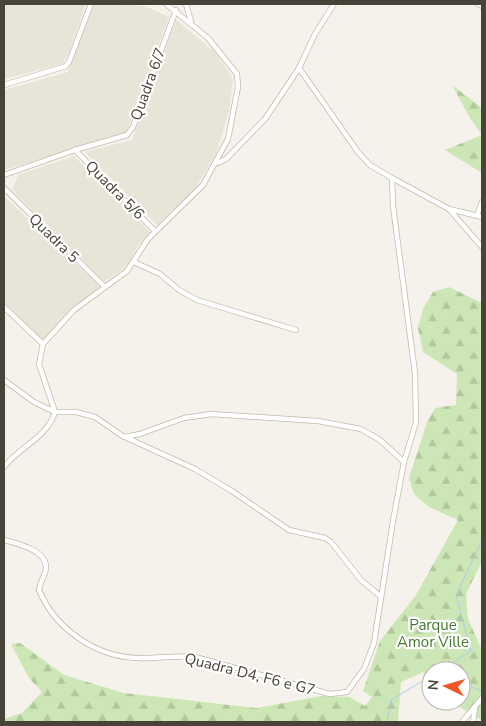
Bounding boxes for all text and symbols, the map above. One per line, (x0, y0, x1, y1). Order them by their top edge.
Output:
street label: Quadra 6/7 (126, 45, 170, 123)
street label: Quadra 5/6 (81, 156, 149, 224)
street label: Quadra 5 (24, 209, 84, 267)
park label: Parque Amor Ville (397, 615, 469, 652)
street label: Quadra D4, F6 e G7 (183, 648, 317, 700)
north arrow (421, 661, 471, 711)
text: N (424, 679, 443, 691)

